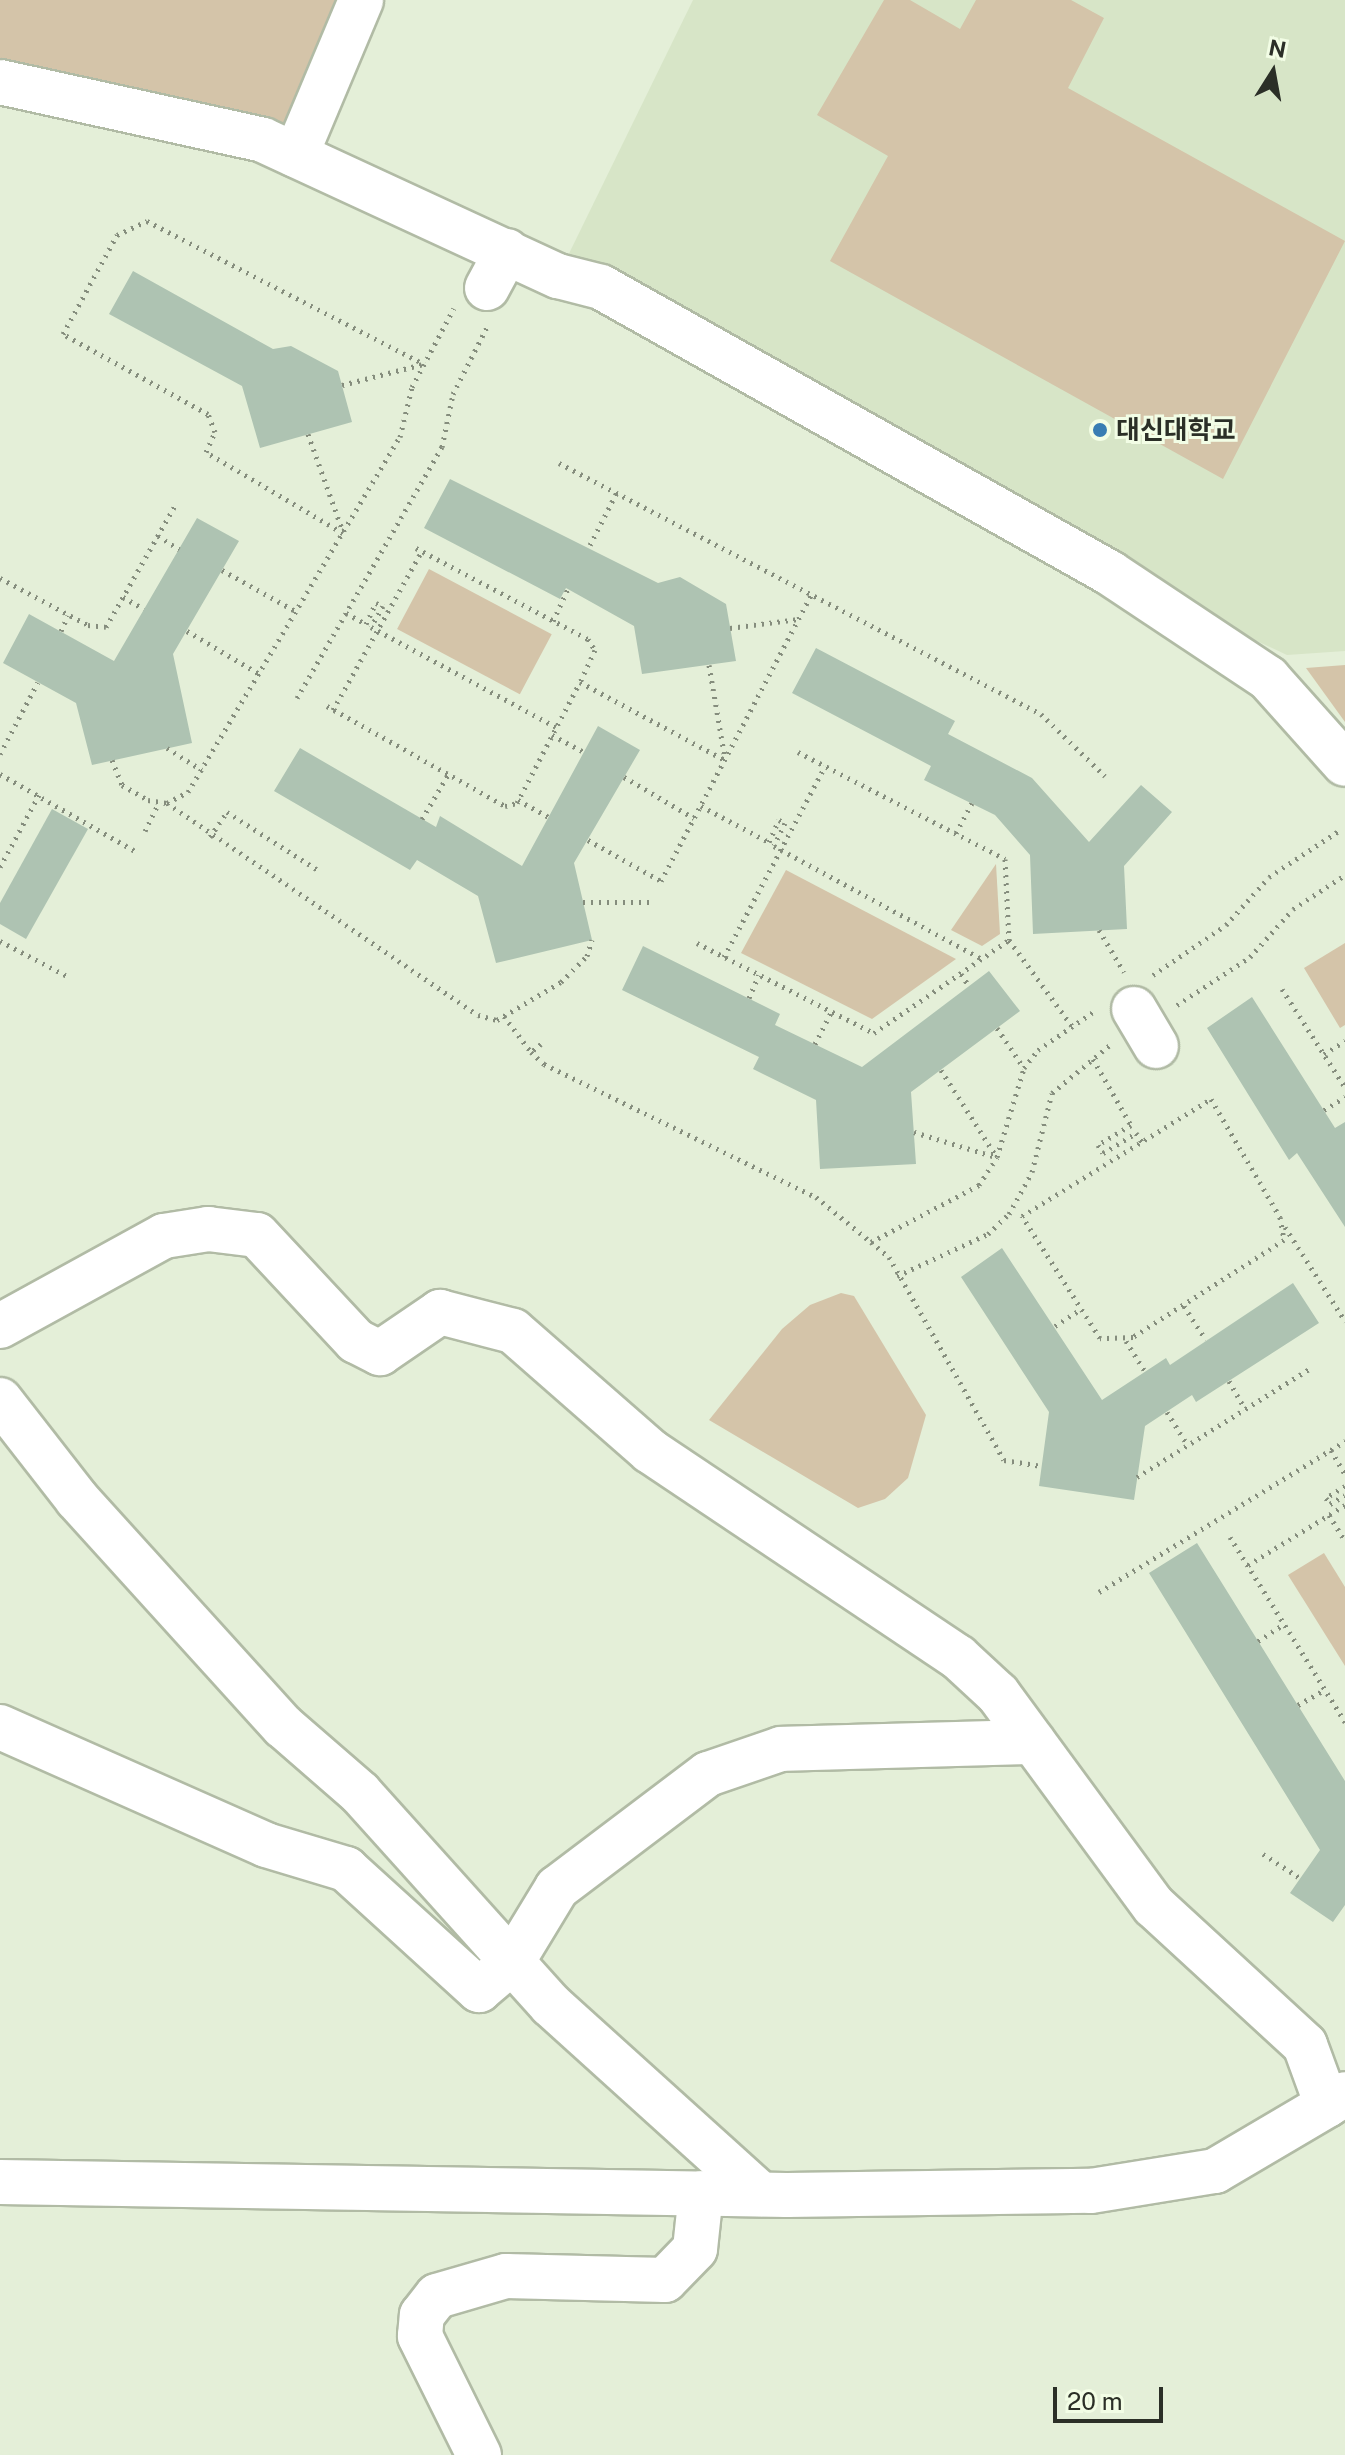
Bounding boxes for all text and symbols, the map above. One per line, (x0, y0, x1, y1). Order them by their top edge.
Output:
north arrow (1233, 32, 1313, 112)
text: N (1267, 34, 1289, 63)
place label: 대신대학교 (1116, 414, 1236, 446)
marker: 대신대학교 (1091, 421, 1109, 439)
scale bar (1057, 2371, 1167, 2421)
text: 20 m (1067, 2387, 1123, 2415)

